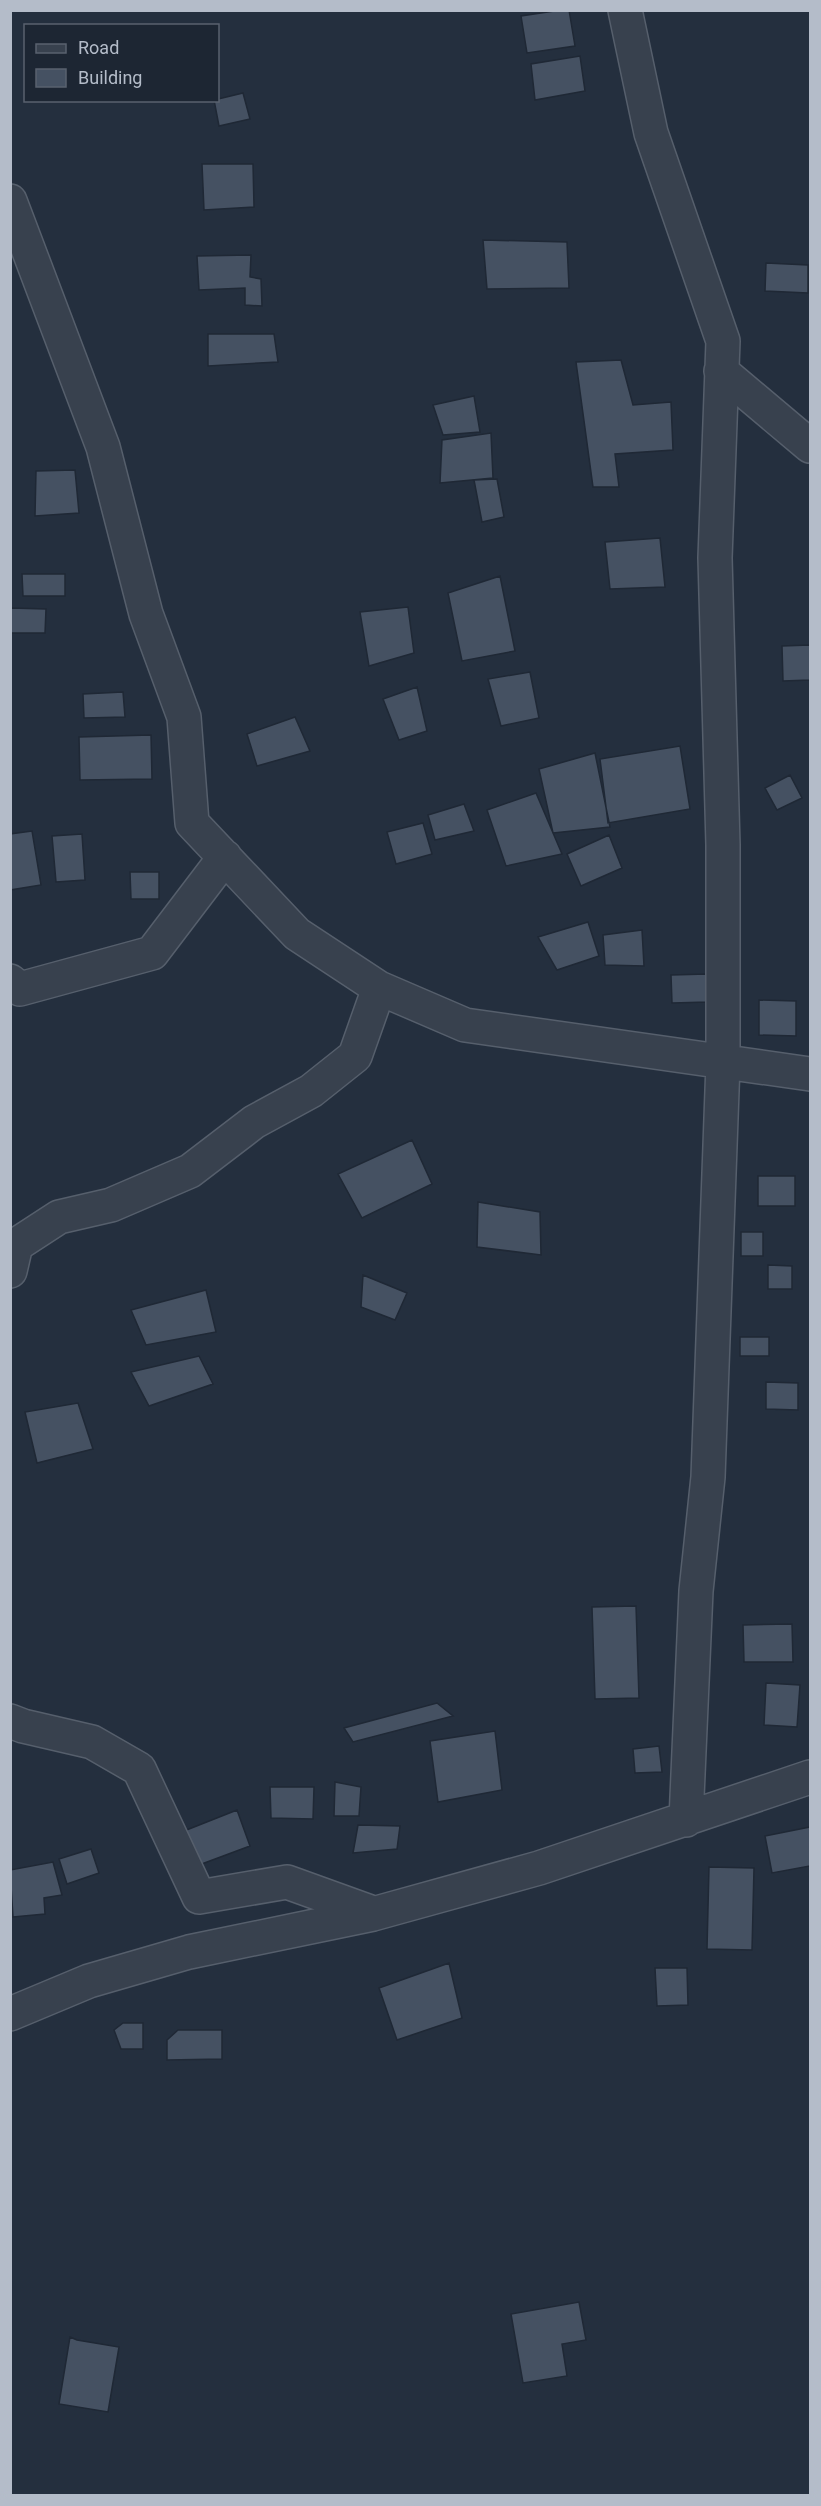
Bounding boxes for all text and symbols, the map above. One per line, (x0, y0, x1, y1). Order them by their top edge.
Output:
legend (24, 24, 219, 102)
text: Road (78, 37, 119, 58)
text: Building (78, 67, 142, 88)

